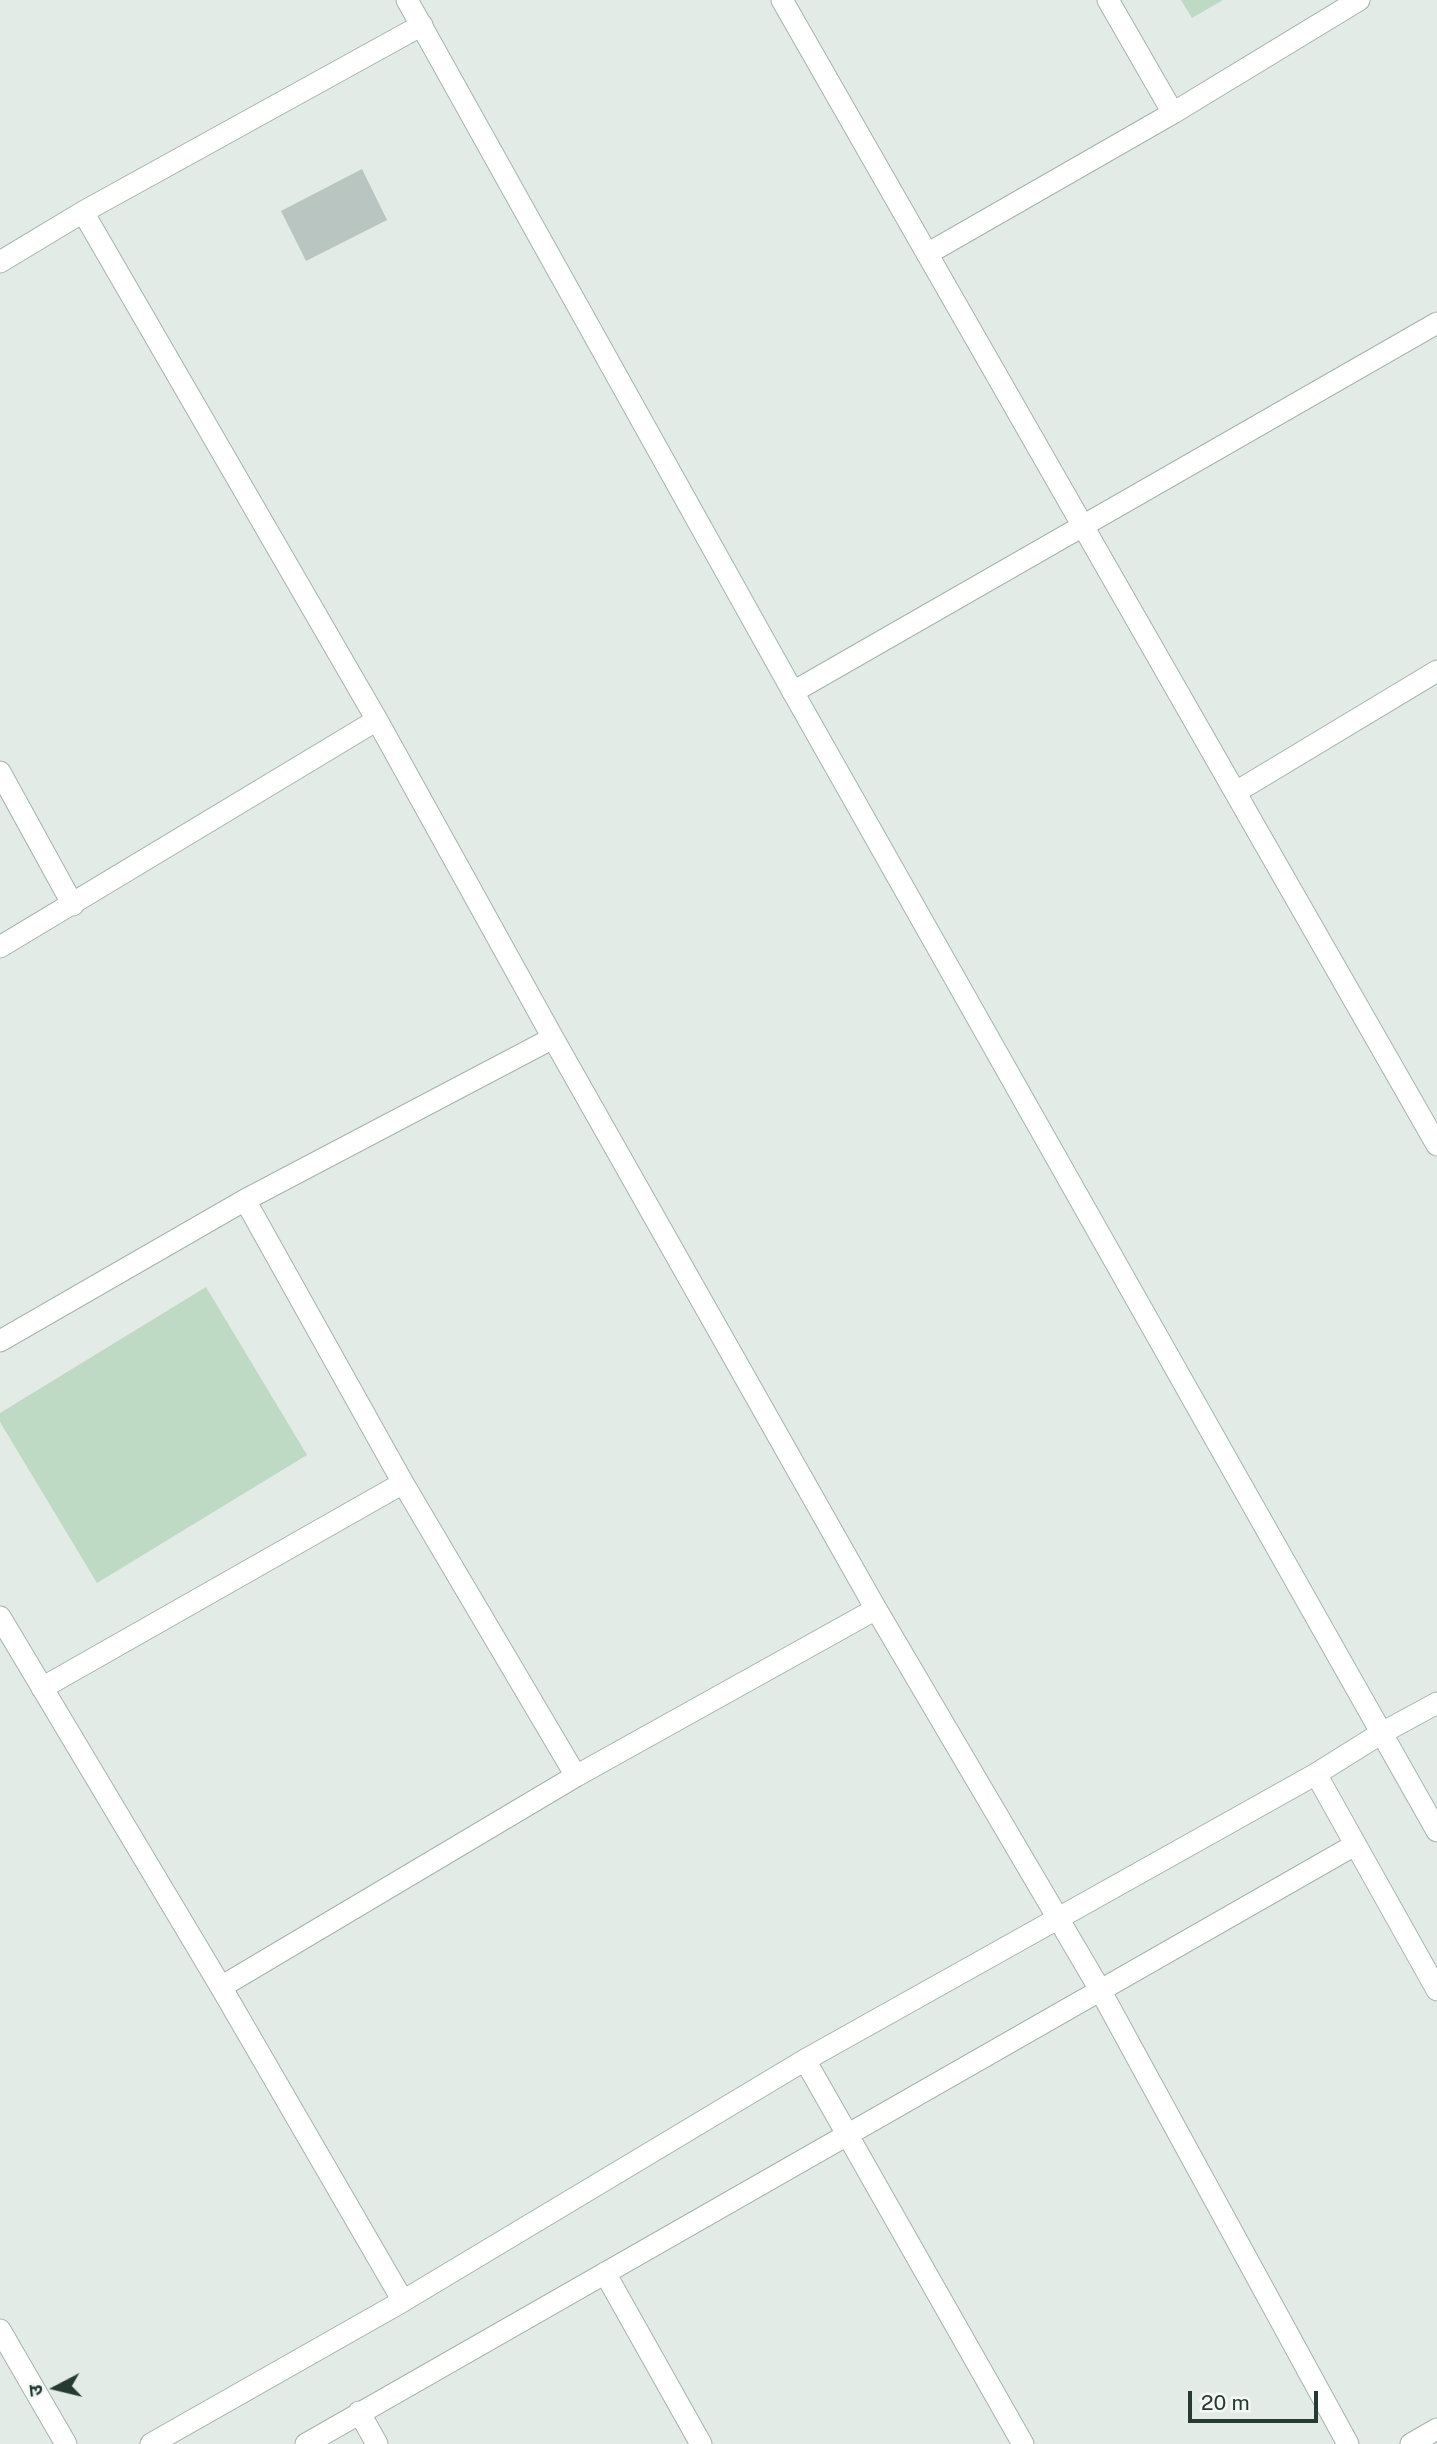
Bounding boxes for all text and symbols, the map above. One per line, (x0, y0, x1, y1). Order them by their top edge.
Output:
north arrow (21, 2353, 91, 2423)
scale bar (1192, 2378, 1322, 2422)
text: उ (24, 2384, 47, 2397)
text: 20 m (1201, 2390, 1250, 2415)

